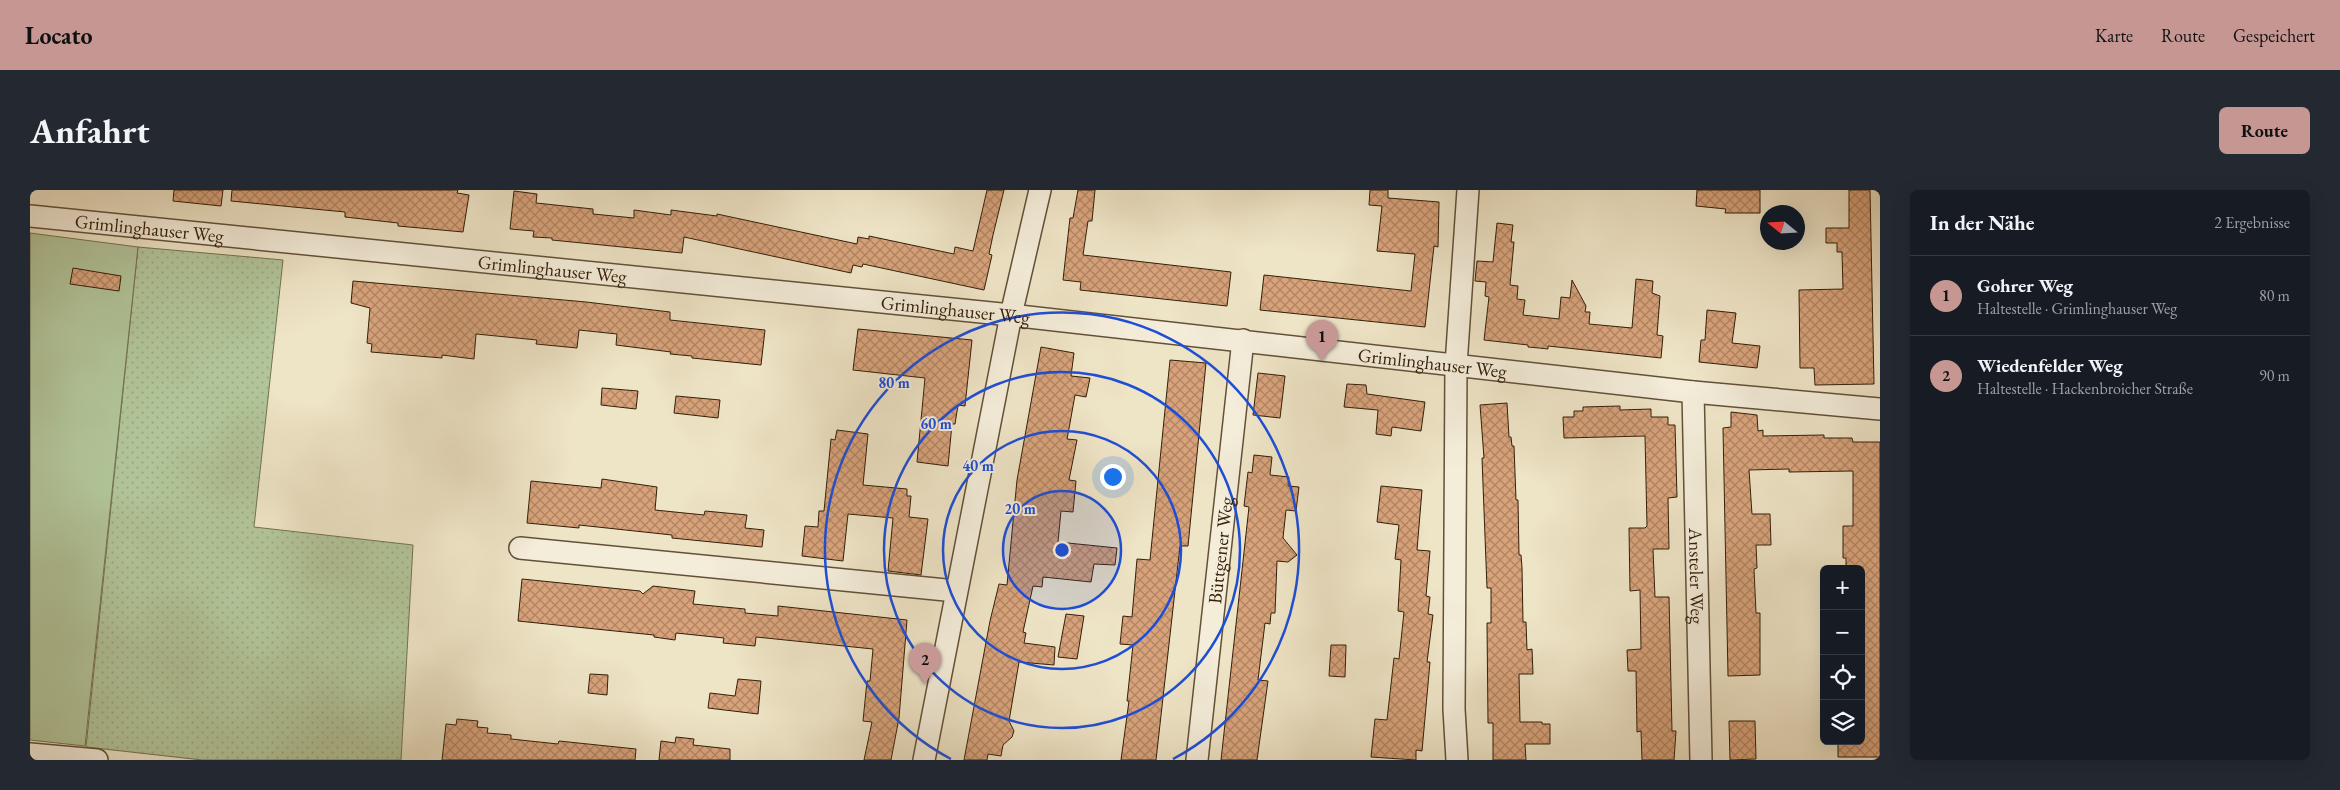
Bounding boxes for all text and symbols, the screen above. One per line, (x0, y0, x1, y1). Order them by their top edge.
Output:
text: Locato (25, 20, 93, 51)
text: Karte (2095, 24, 2133, 47)
text: Route (2161, 24, 2205, 47)
text: Gespeichert (2233, 24, 2315, 47)
button: Route (2219, 107, 2310, 154)
text: Anfahrt (30, 108, 150, 153)
north arrow (1760, 205, 1805, 250)
street label: Grimlinghauser Weg (74, 208, 226, 248)
text: In der Nähe (1930, 209, 2035, 236)
text: 2 Ergebnisse (2214, 212, 2290, 233)
street label: Grimlinghauser Weg (477, 249, 629, 289)
text: Gohrer Weg (1977, 273, 2073, 298)
text: 1 (1942, 285, 1950, 306)
text: 80 m (2259, 285, 2290, 306)
street label: Grimlinghauser Weg (880, 289, 1032, 330)
text: Haltestelle · Grimlinghauser Weg (1977, 298, 2177, 319)
pin: 1 (1306, 320, 1338, 361)
street label: Grimlinghauser Weg (1357, 342, 1509, 383)
text: Wiedenfelder Weg (1977, 353, 2123, 378)
text: 2 (1942, 365, 1950, 386)
text: 90 m (2259, 365, 2290, 386)
text: 80 m (878, 373, 910, 392)
text: Haltestelle · Hackenbroicher Straße (1977, 378, 2193, 399)
text: 60 m (920, 414, 952, 433)
text: 40 m (962, 456, 994, 475)
your location (1100, 464, 1126, 490)
street label: Büttgener Weg (1202, 495, 1238, 605)
text: 20 m (1004, 499, 1036, 518)
street label: Ansteler Weg (1683, 527, 1711, 625)
centre of rings (1053, 541, 1071, 559)
map controls (1820, 565, 1865, 745)
button: + (1820, 565, 1865, 610)
button: − (1820, 610, 1865, 655)
pin: 2 (909, 643, 941, 684)
button: locate (1820, 655, 1865, 700)
button: layers (1820, 700, 1865, 745)

